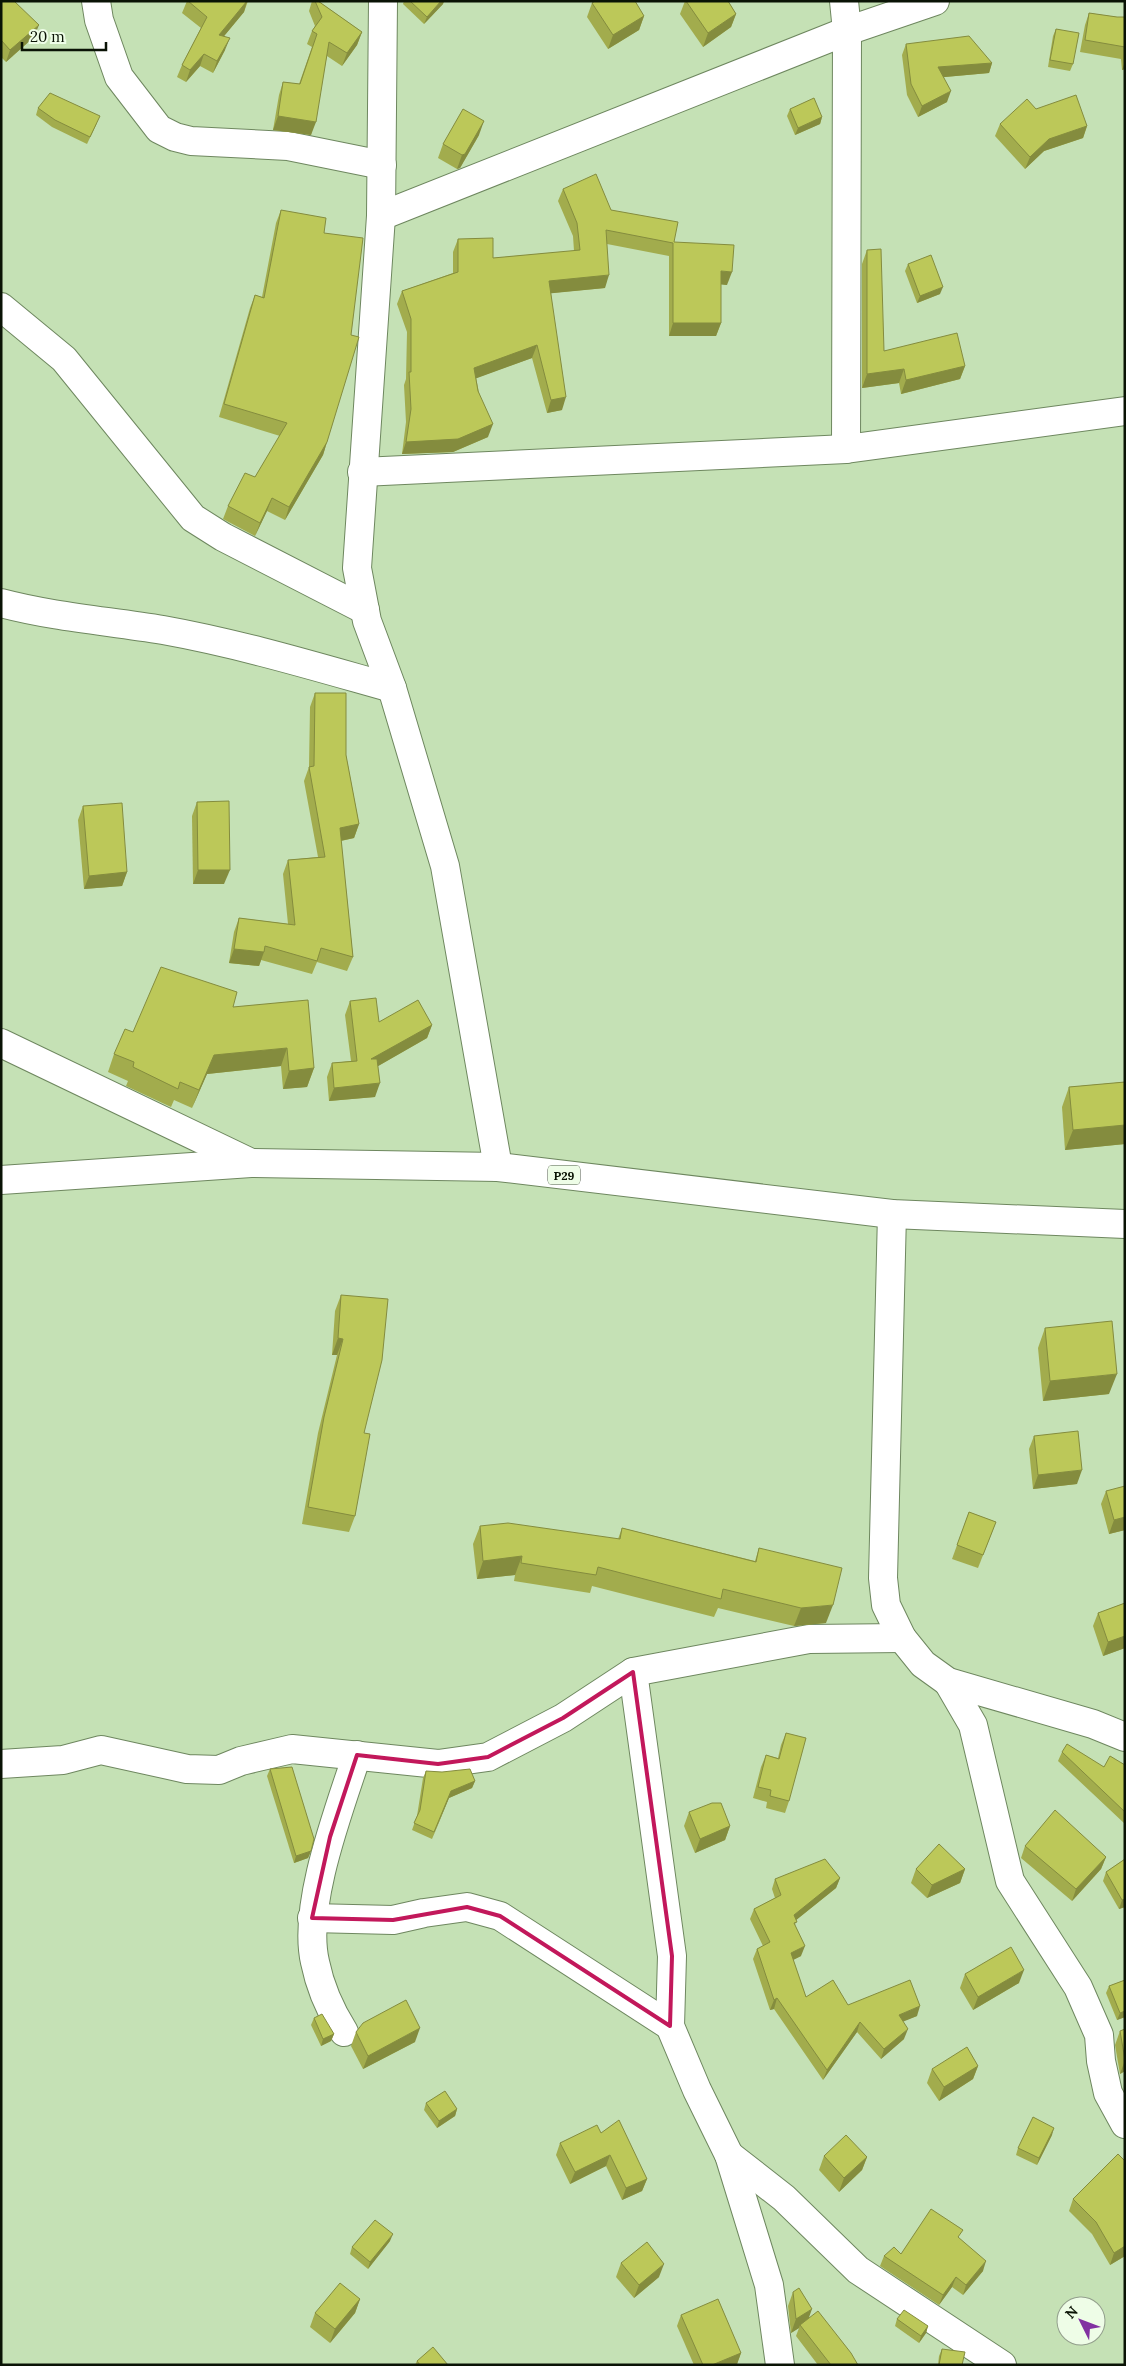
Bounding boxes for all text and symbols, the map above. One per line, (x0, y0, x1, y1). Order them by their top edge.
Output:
scale bar (22, 20, 106, 52)
text: 20 m (30, 27, 65, 46)
road number: P29 (548, 1166, 580, 1184)
north arrow (1056, 2296, 1106, 2346)
text: N (1061, 2302, 1082, 2322)

